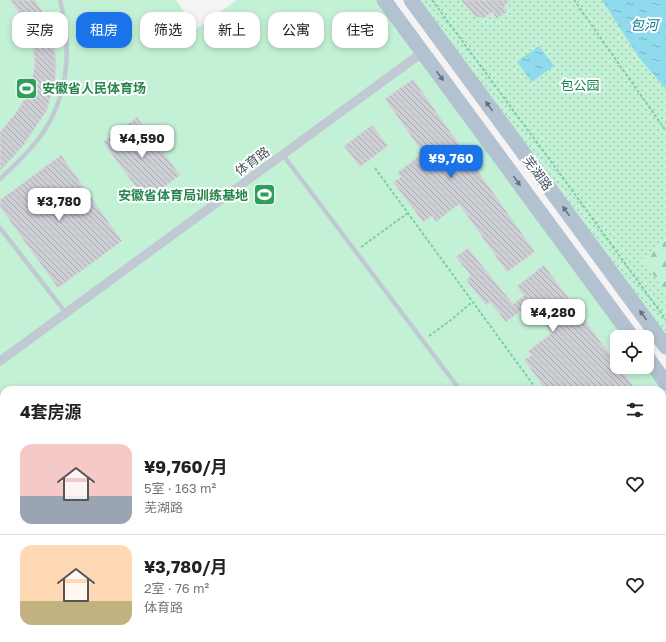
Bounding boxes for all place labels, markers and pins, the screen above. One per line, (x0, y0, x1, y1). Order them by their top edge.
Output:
sports icon: 安徽省人民体育场 (14, 75, 40, 101)
place label: 安徽省人民体育场 (42, 80, 146, 96)
pin: ¥4,590 (109, 125, 175, 159)
pin: ¥9,760 (418, 145, 484, 179)
sports icon: 安徽省体育局训练基地 (251, 182, 277, 208)
place label: 安徽省体育局训练基地 (118, 187, 248, 203)
pin: ¥3,780 (26, 188, 92, 222)
pin: ¥4,280 (520, 299, 586, 333)

